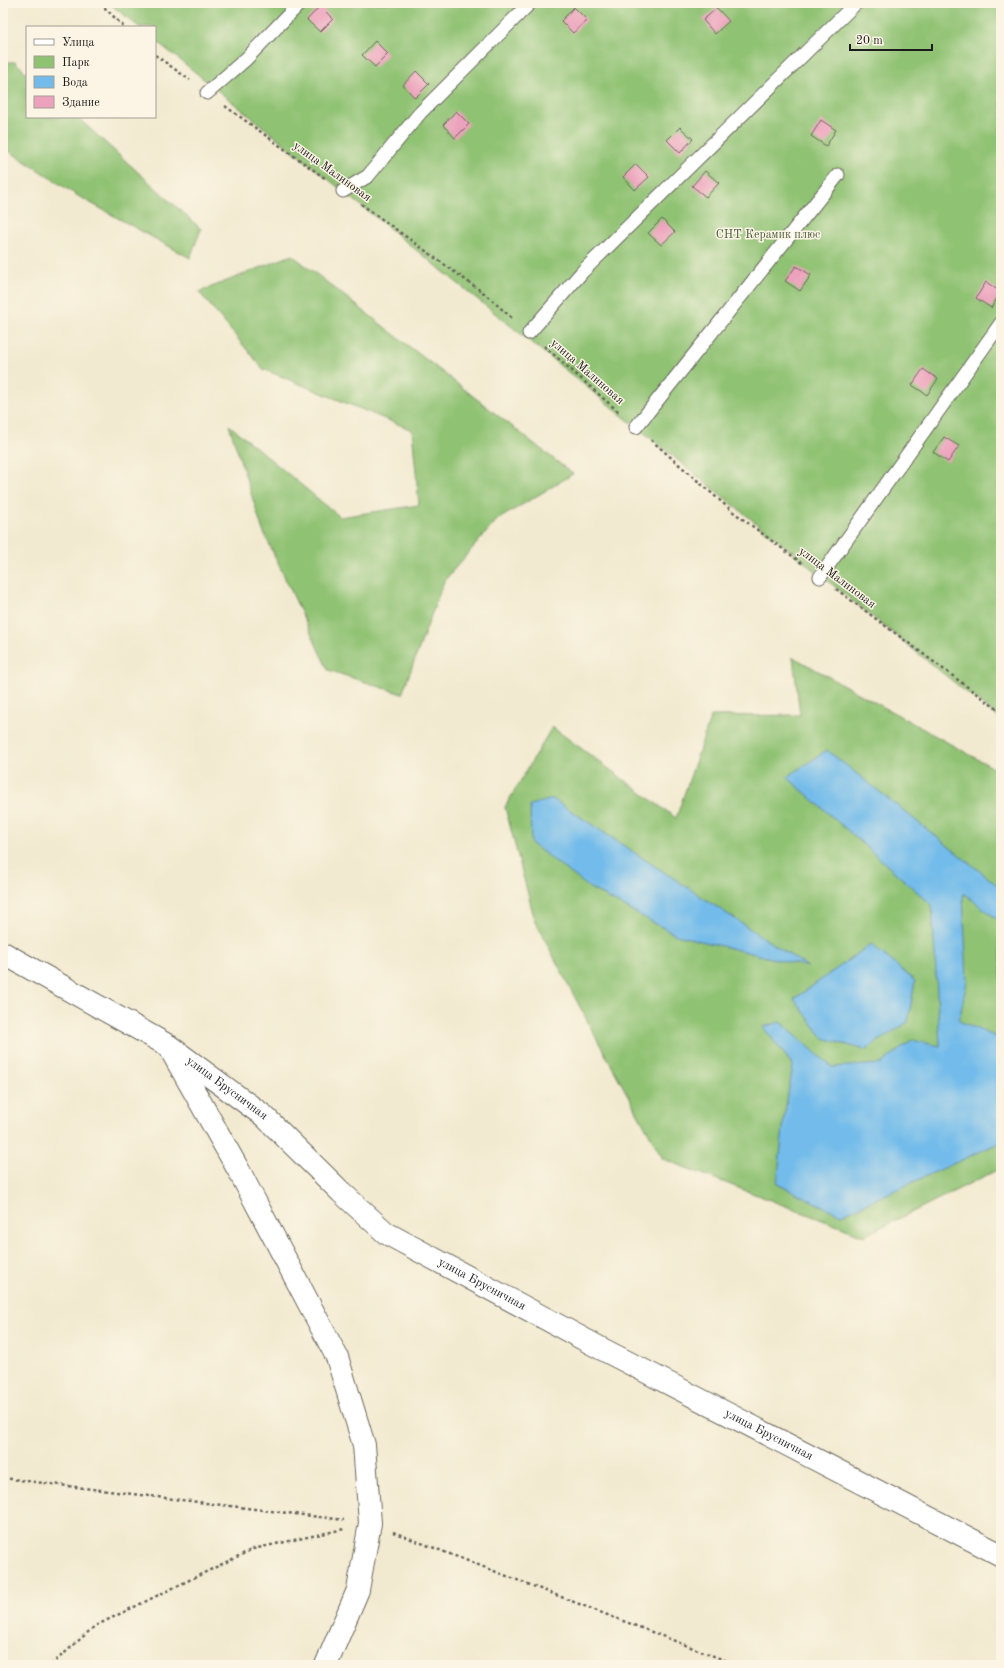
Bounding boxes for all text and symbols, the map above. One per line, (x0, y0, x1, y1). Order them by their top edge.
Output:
legend (26, 26, 156, 118)
scale bar (850, 26, 932, 52)
text: 20 m (856, 35, 883, 47)
text: Улица (62, 37, 95, 49)
text: Парк (62, 57, 90, 69)
text: Вода (62, 77, 88, 89)
text: Здание (62, 97, 100, 109)
street label: улица Малиновая (291, 140, 373, 204)
park label: СНТ Керамик плюс (716, 229, 820, 241)
street label: улица Малиновая (548, 337, 626, 407)
street label: улица Малиновая (796, 545, 878, 611)
street label: улица Брусничная (184, 1055, 270, 1122)
street label: улица Брусничная (436, 1256, 527, 1313)
street label: улица Брусничная (723, 1407, 815, 1463)

